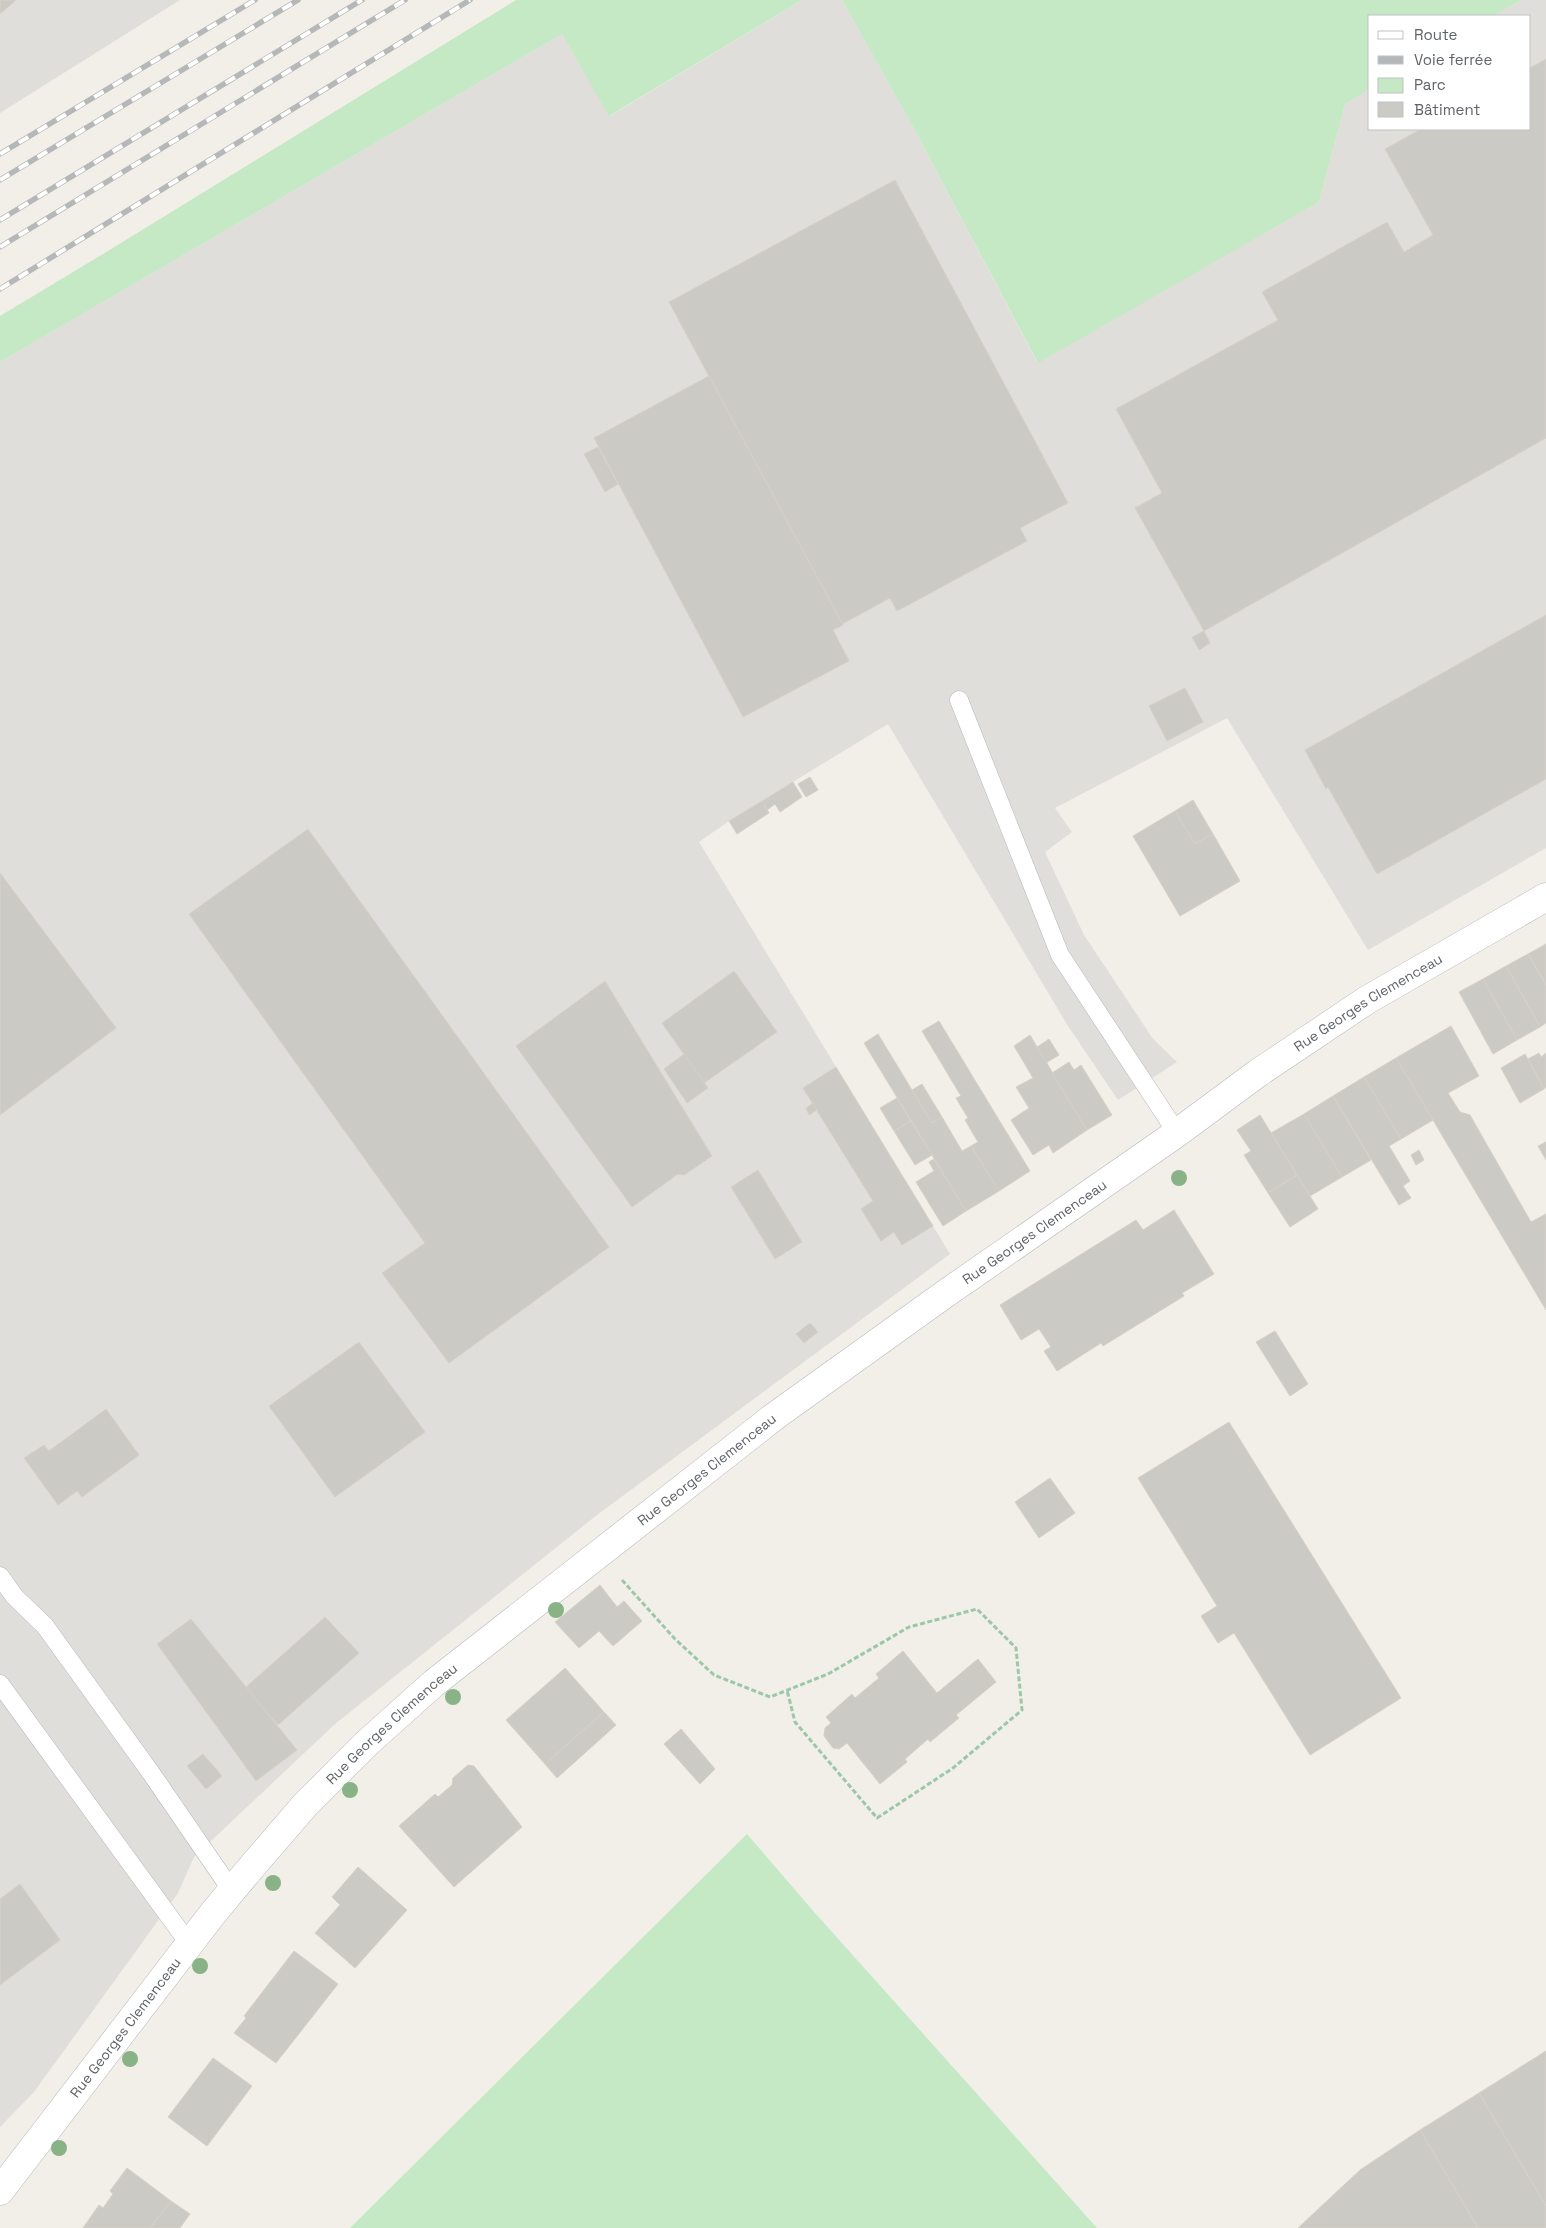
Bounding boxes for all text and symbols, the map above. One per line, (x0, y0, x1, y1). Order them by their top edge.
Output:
legend (1368, 15, 1531, 130)
text: Route (1414, 25, 1458, 44)
text: Voie ferrée (1414, 50, 1492, 69)
text: Parc (1414, 75, 1446, 94)
text: Bâtiment (1414, 100, 1480, 119)
street label: Rue Georges Clemenceau (1290, 950, 1446, 1055)
street label: Rue Georges Clemenceau (959, 1176, 1110, 1288)
street label: Rue Georges Clemenceau (634, 1410, 780, 1530)
street label: Rue Georges Clemenceau (322, 1659, 461, 1788)
street label: Rue Georges Clemenceau (66, 1954, 185, 2101)

